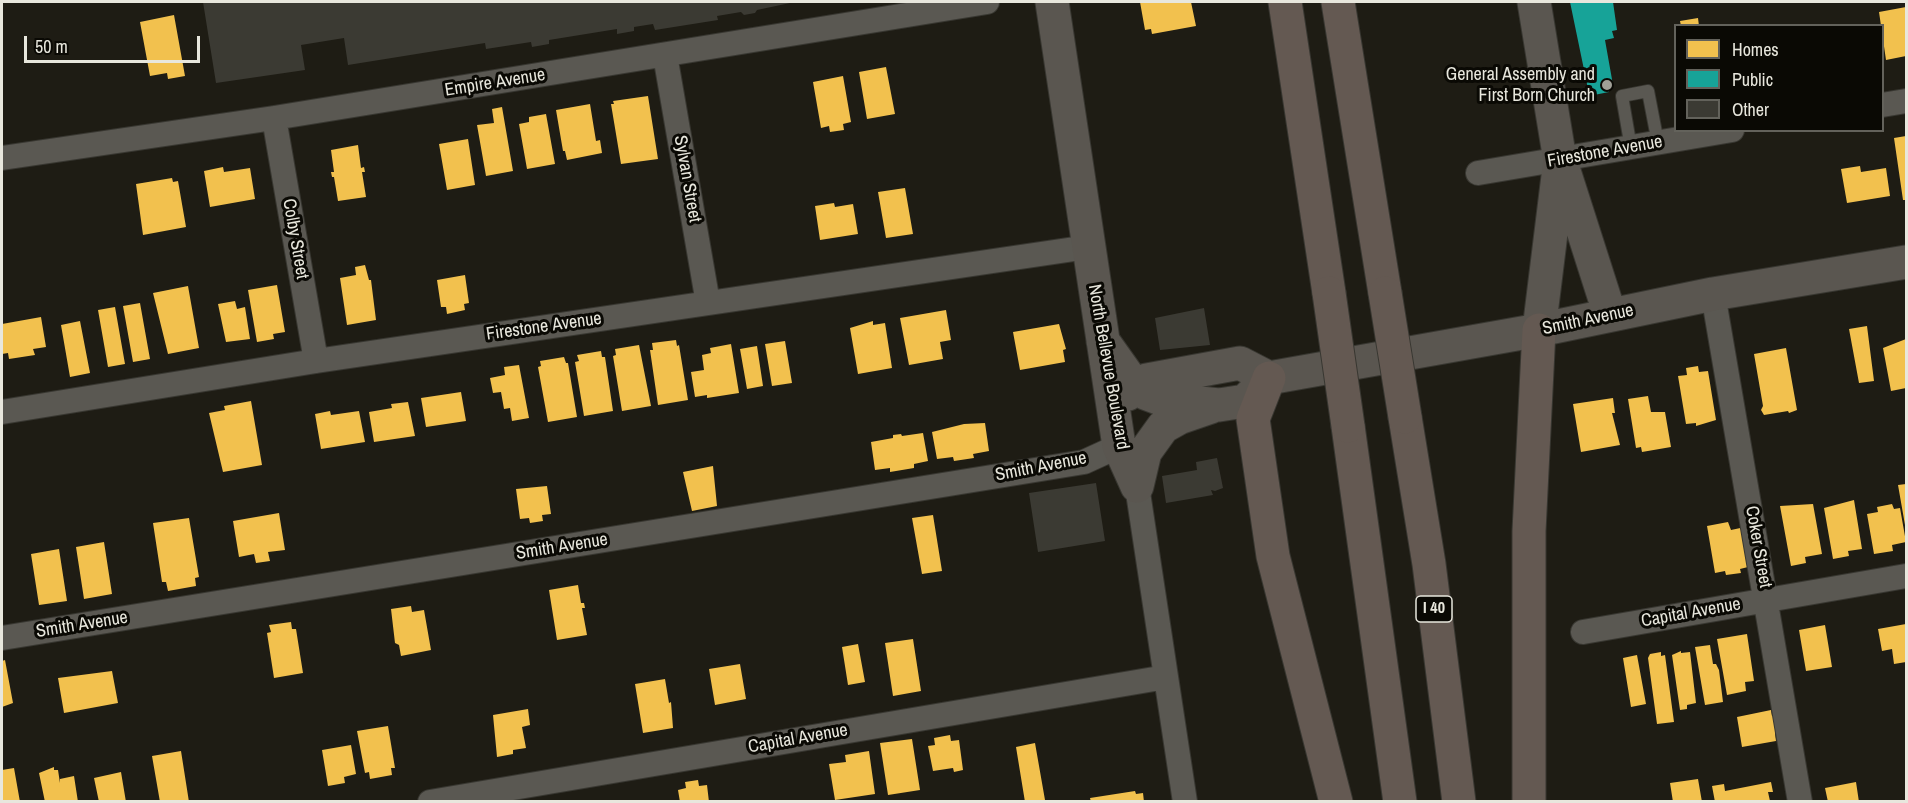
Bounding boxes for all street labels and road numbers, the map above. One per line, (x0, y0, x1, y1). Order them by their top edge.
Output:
street label: Empire Avenue (443, 64, 547, 102)
street label: Firestone Avenue (1546, 131, 1664, 173)
street label: Sylvan Street (669, 134, 705, 224)
street label: Colby Street (277, 197, 313, 281)
street label: North Bellevue Boulevard (1083, 283, 1133, 451)
street label: Smith Avenue (1541, 300, 1635, 340)
street label: Firestone Avenue (485, 308, 603, 346)
street label: Smith Avenue (994, 448, 1088, 486)
street label: Coker Street (1740, 504, 1776, 590)
street label: Smith Avenue (515, 529, 609, 565)
street label: Capital Avenue (1640, 594, 1742, 632)
road number: I 40 (1416, 596, 1452, 622)
street label: Smith Avenue (35, 607, 129, 643)
street label: Capital Avenue (747, 720, 849, 758)

